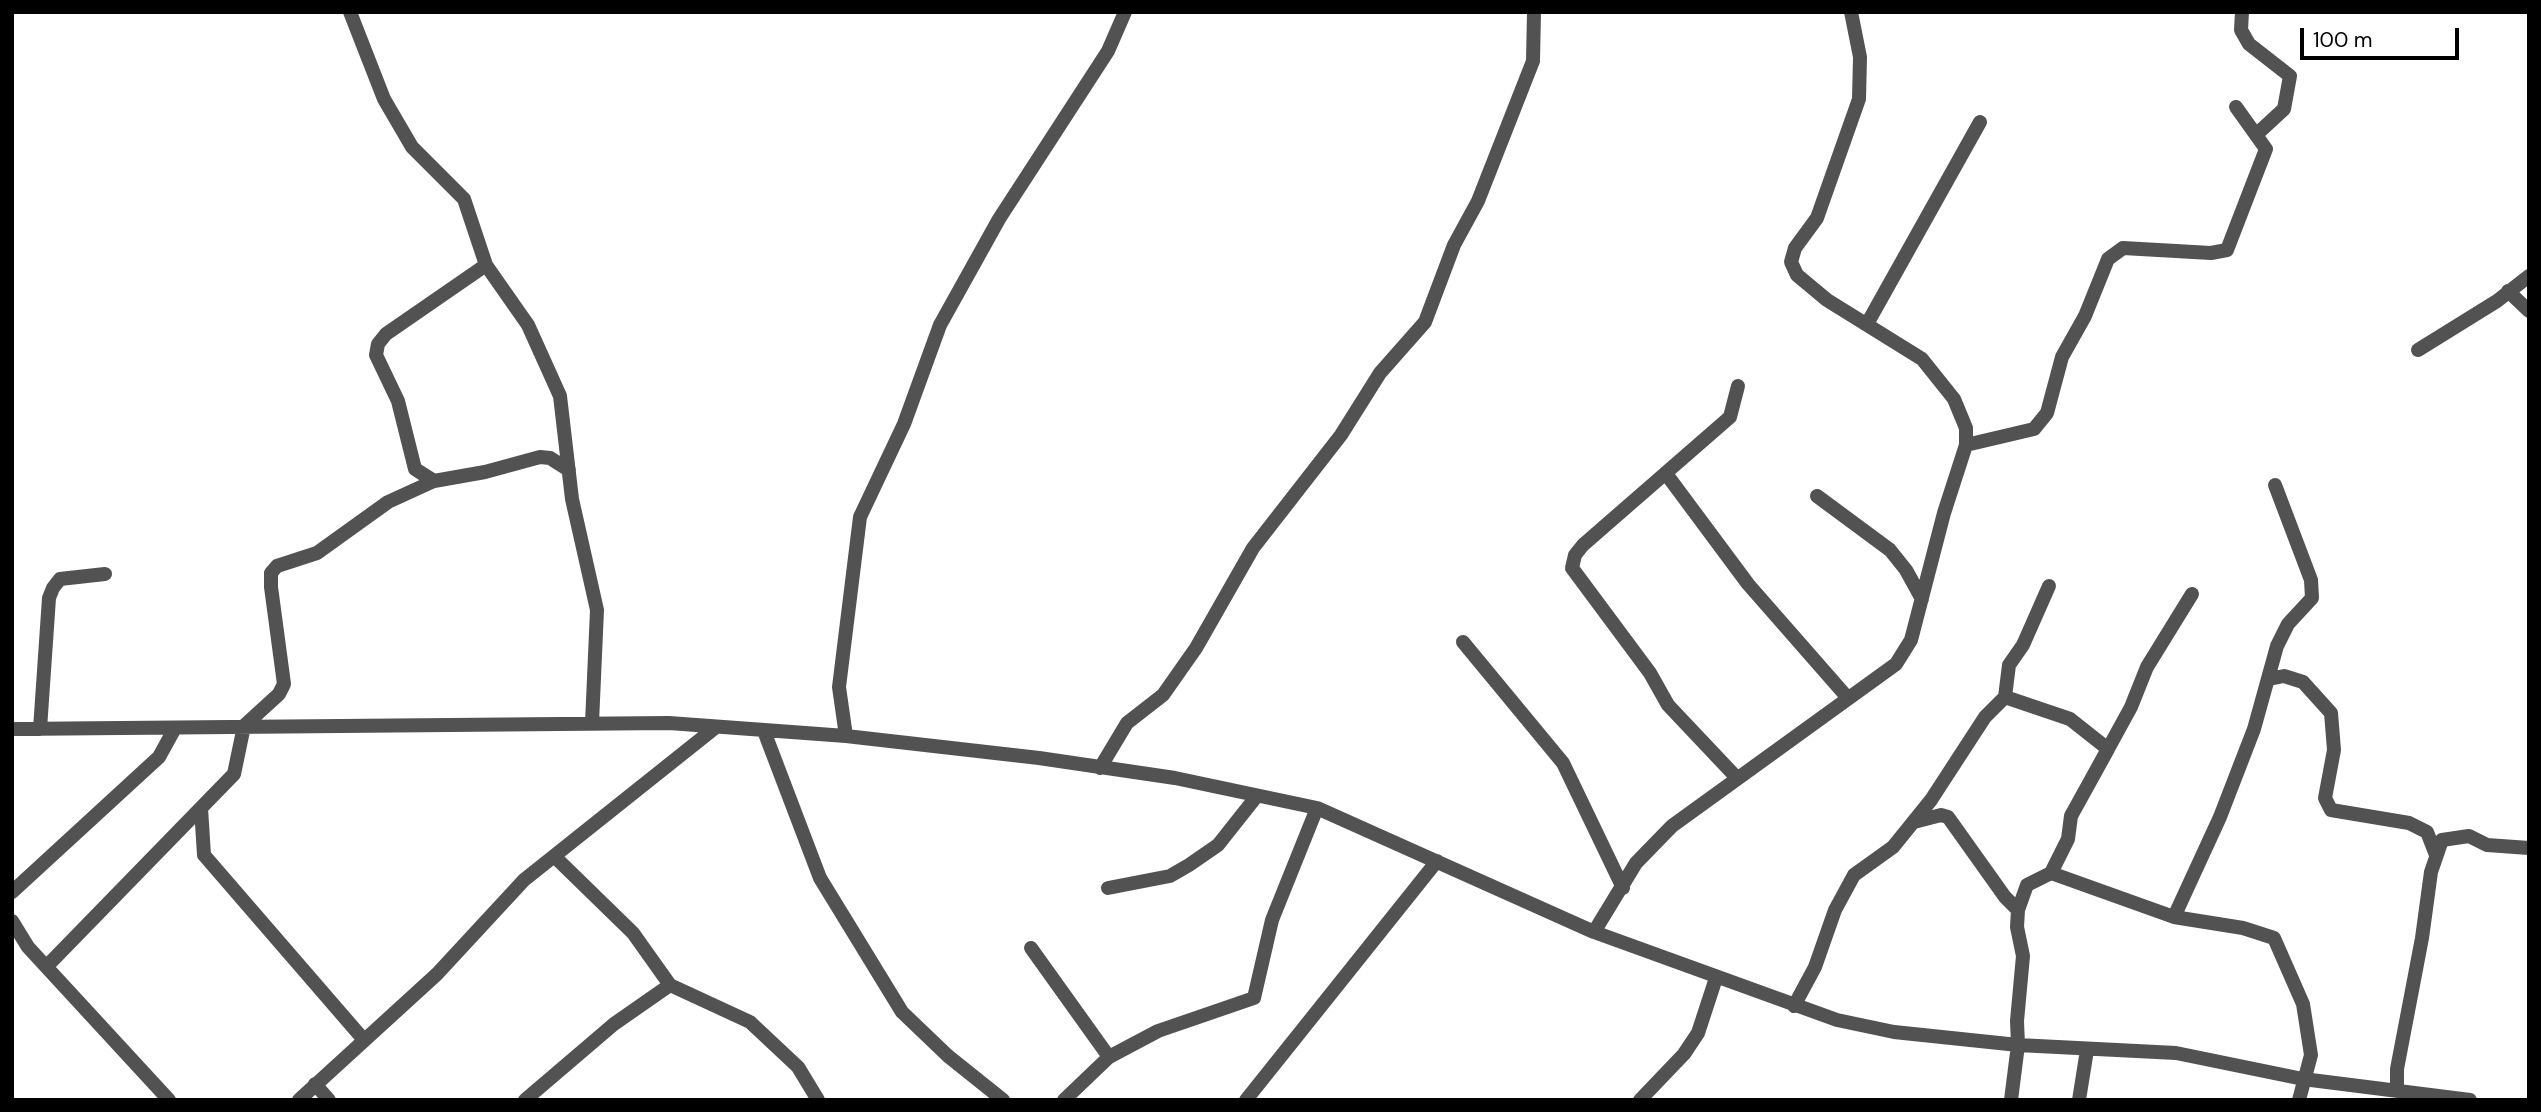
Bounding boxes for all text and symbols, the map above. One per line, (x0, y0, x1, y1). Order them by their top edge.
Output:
scale bar (2303, 14, 2462, 58)
text: 100 m (2313, 26, 2373, 54)

